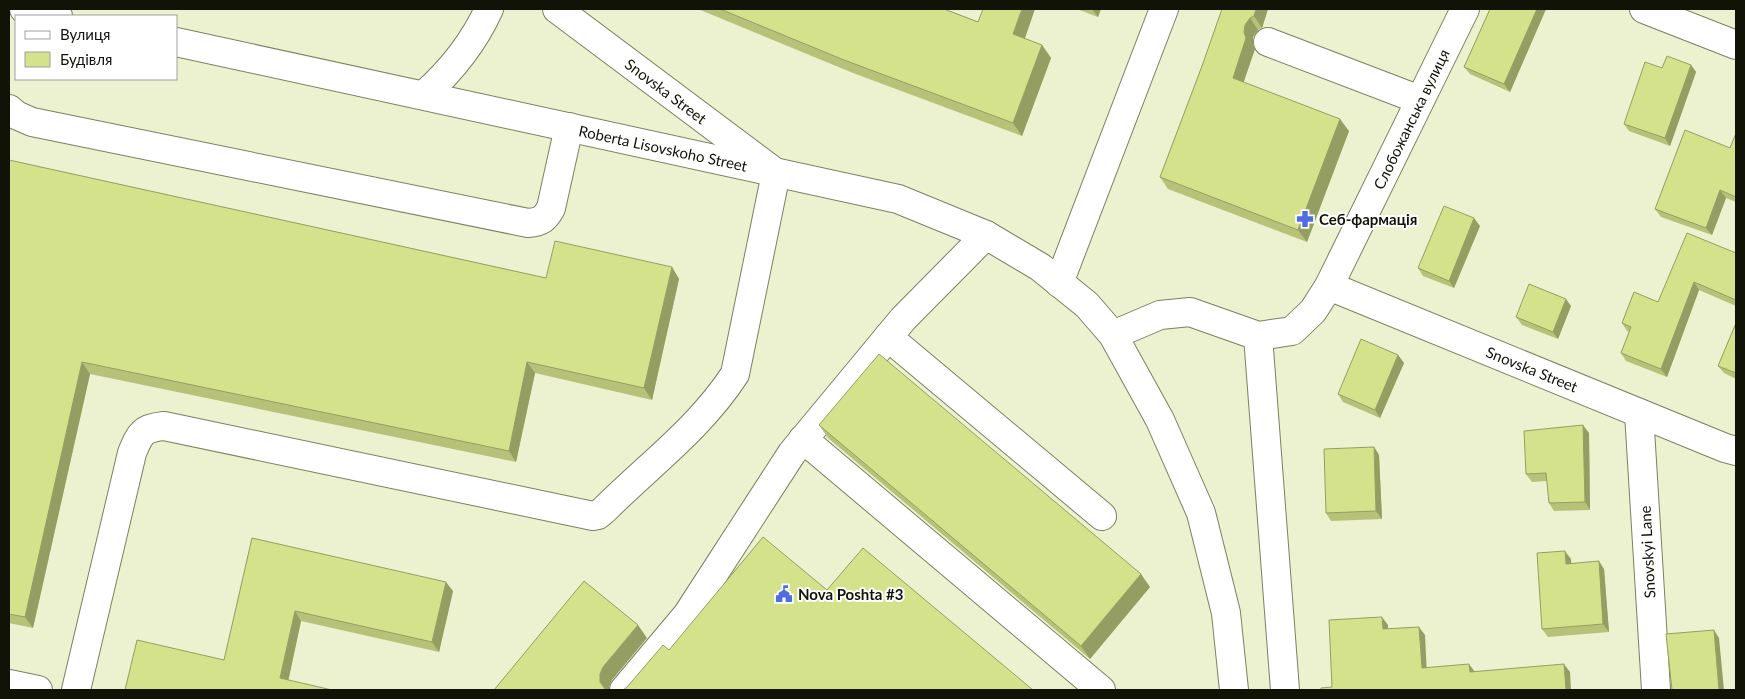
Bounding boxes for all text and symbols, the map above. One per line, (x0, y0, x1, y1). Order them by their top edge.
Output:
legend (15, 15, 178, 80)
text: Вулиця (60, 25, 110, 43)
street label: Слобожанська вулиця (1369, 46, 1453, 192)
text: Будівля (60, 50, 112, 68)
street label: Snovska Street (622, 55, 711, 128)
street label: Roberta Lisovskoho Street (577, 121, 750, 175)
pharmacy icon: Себ-фармація (1295, 209, 1315, 229)
place label: Себ-фармація (1319, 210, 1417, 228)
street label: Snovska Street (1484, 342, 1581, 396)
street label: Snovskyi Lane (1636, 505, 1658, 599)
public building icon: Nova Poshta #3 (774, 584, 794, 604)
place label: Nova Poshta #3 (798, 585, 903, 603)

